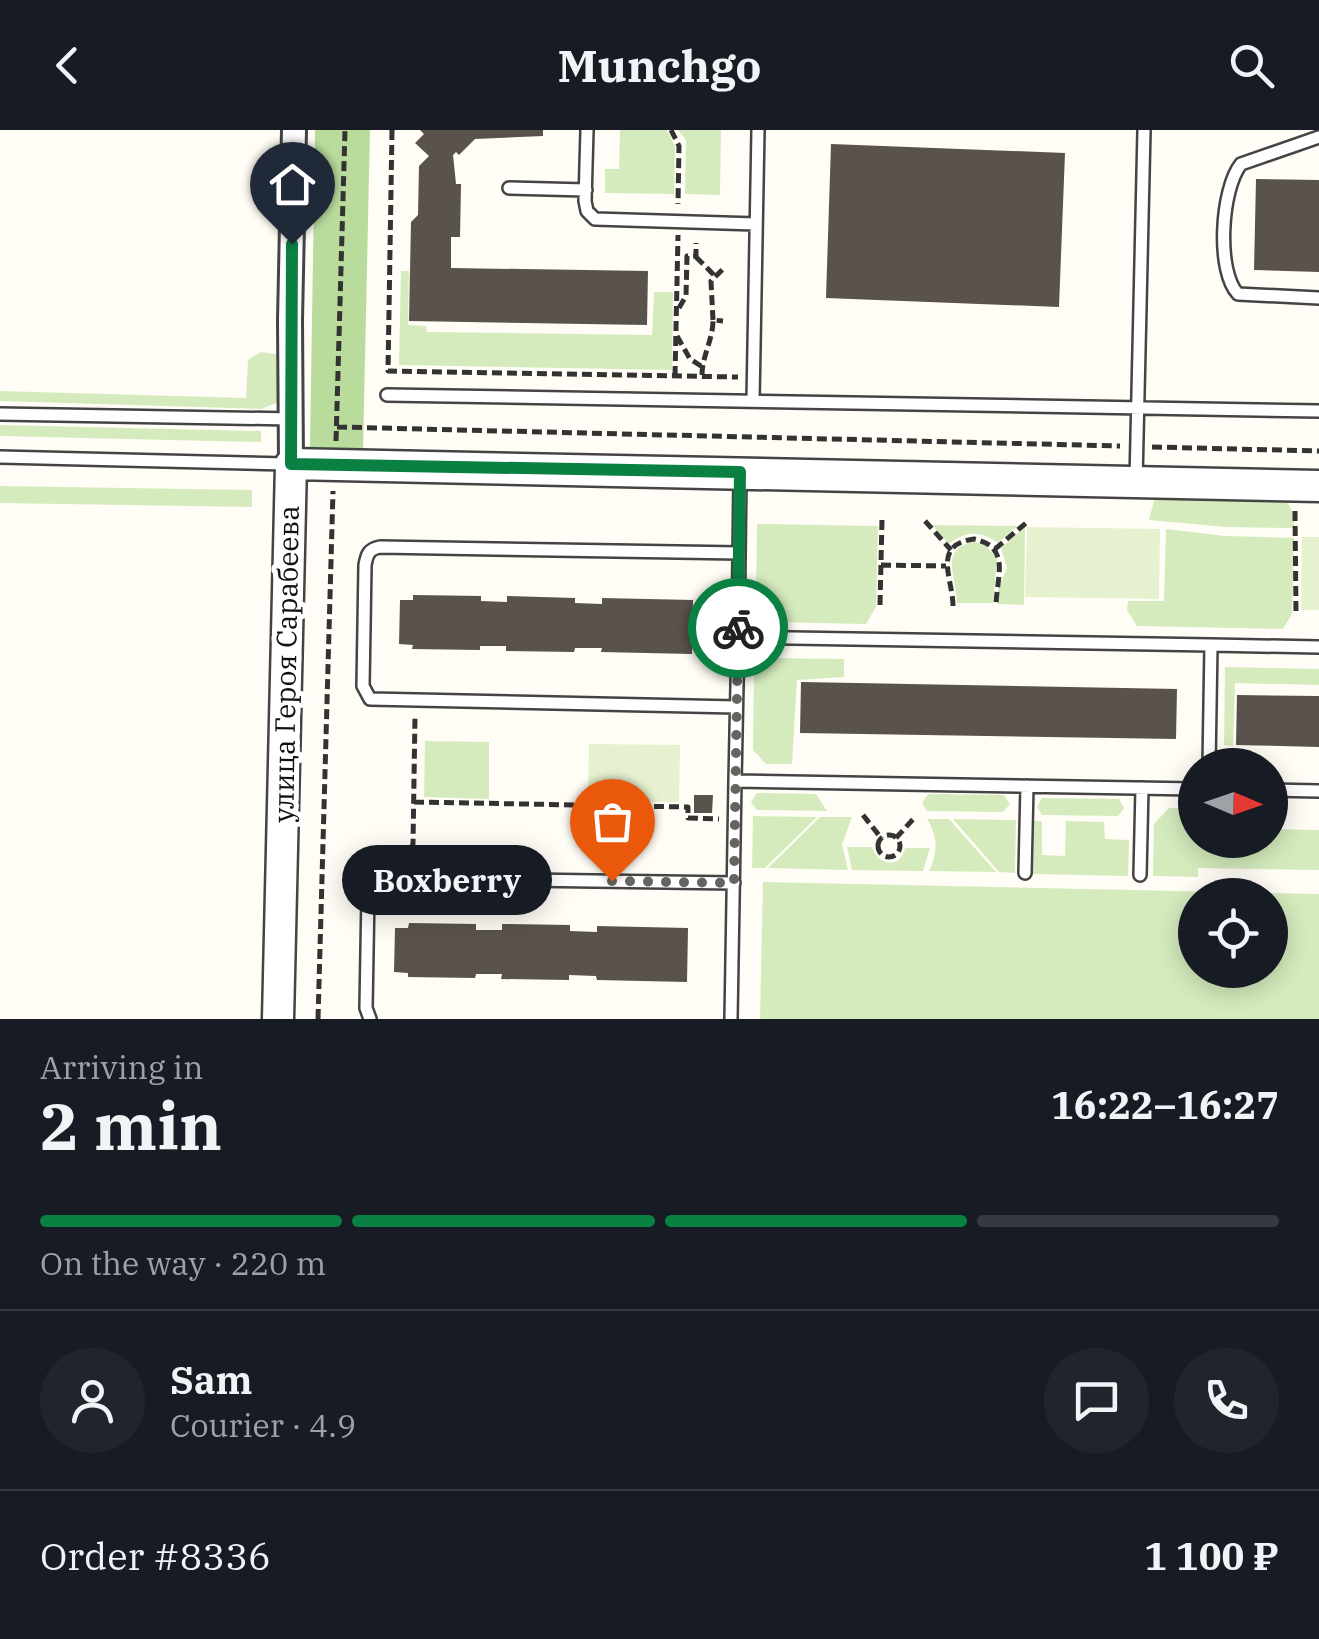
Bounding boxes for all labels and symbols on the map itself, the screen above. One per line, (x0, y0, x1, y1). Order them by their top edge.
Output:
pin (250, 142, 335, 245)
street label: улица Героя Сарабеева (264, 505, 307, 823)
courier (688, 578, 788, 678)
north arrow (1178, 748, 1288, 858)
pin (570, 779, 655, 882)
callout: Boxberry (342, 846, 552, 916)

